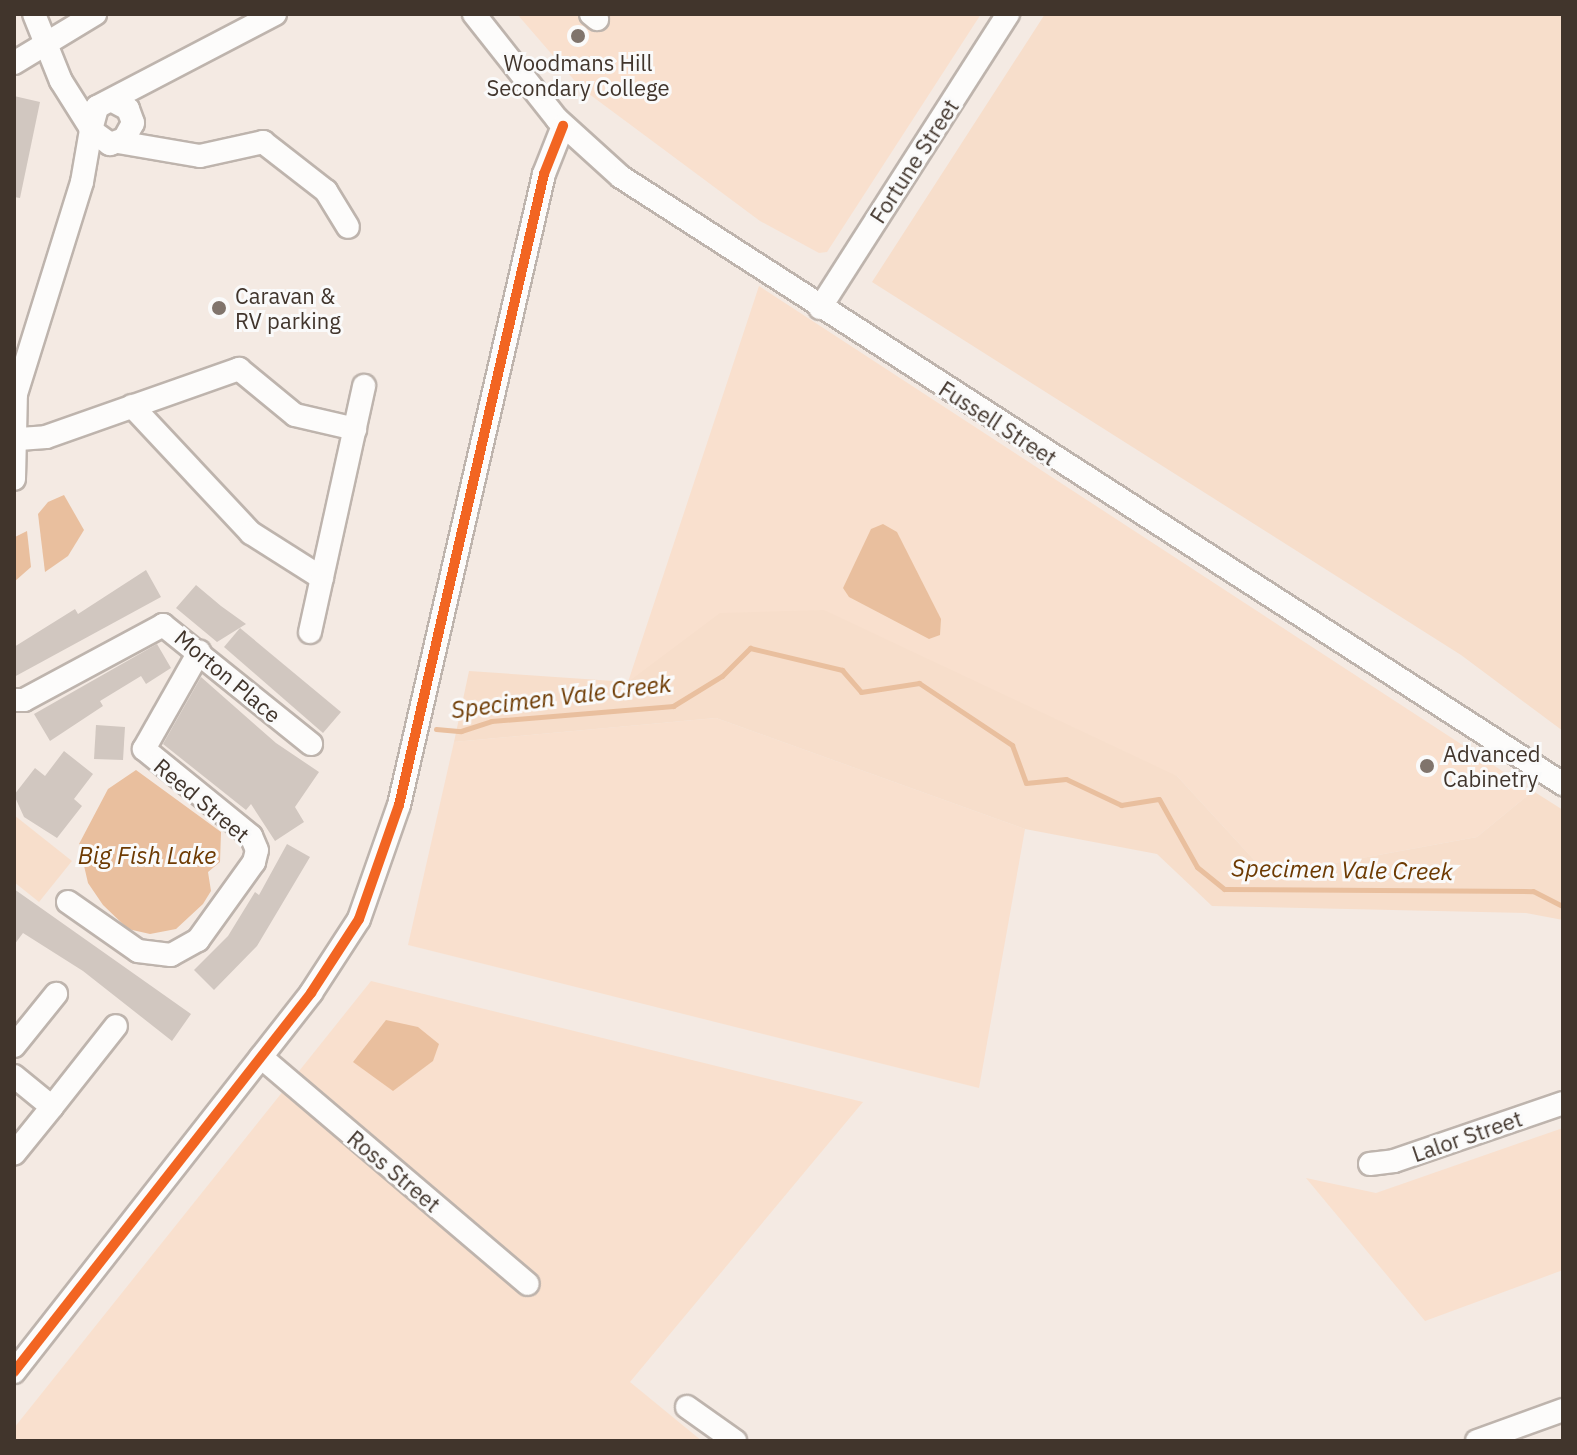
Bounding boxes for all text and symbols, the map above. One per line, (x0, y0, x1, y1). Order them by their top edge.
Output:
marker: Woodmans Hill Secondary College (569, 27, 587, 45)
place label: Woodmans Hill Secondary College (486, 49, 670, 100)
street label: Fortune Street (864, 94, 964, 228)
place label: Caravan & RV parking (235, 282, 341, 334)
marker: Caravan & RV parking (210, 299, 228, 317)
street label: Fussell Street (934, 375, 1062, 471)
street label: Morton Place (170, 624, 286, 728)
water label: Specimen Vale Creek (449, 669, 673, 725)
place label: Advanced Cabinetry (1443, 740, 1541, 792)
street label: Reed Street (149, 753, 255, 847)
marker: Advanced Cabinetry (1418, 757, 1436, 775)
water label: Big Fish Lake (78, 842, 216, 870)
water label: Specimen Vale Creek (1231, 854, 1453, 886)
street label: Lalor Street (1408, 1105, 1526, 1167)
street label: Ross Street (342, 1125, 446, 1217)

